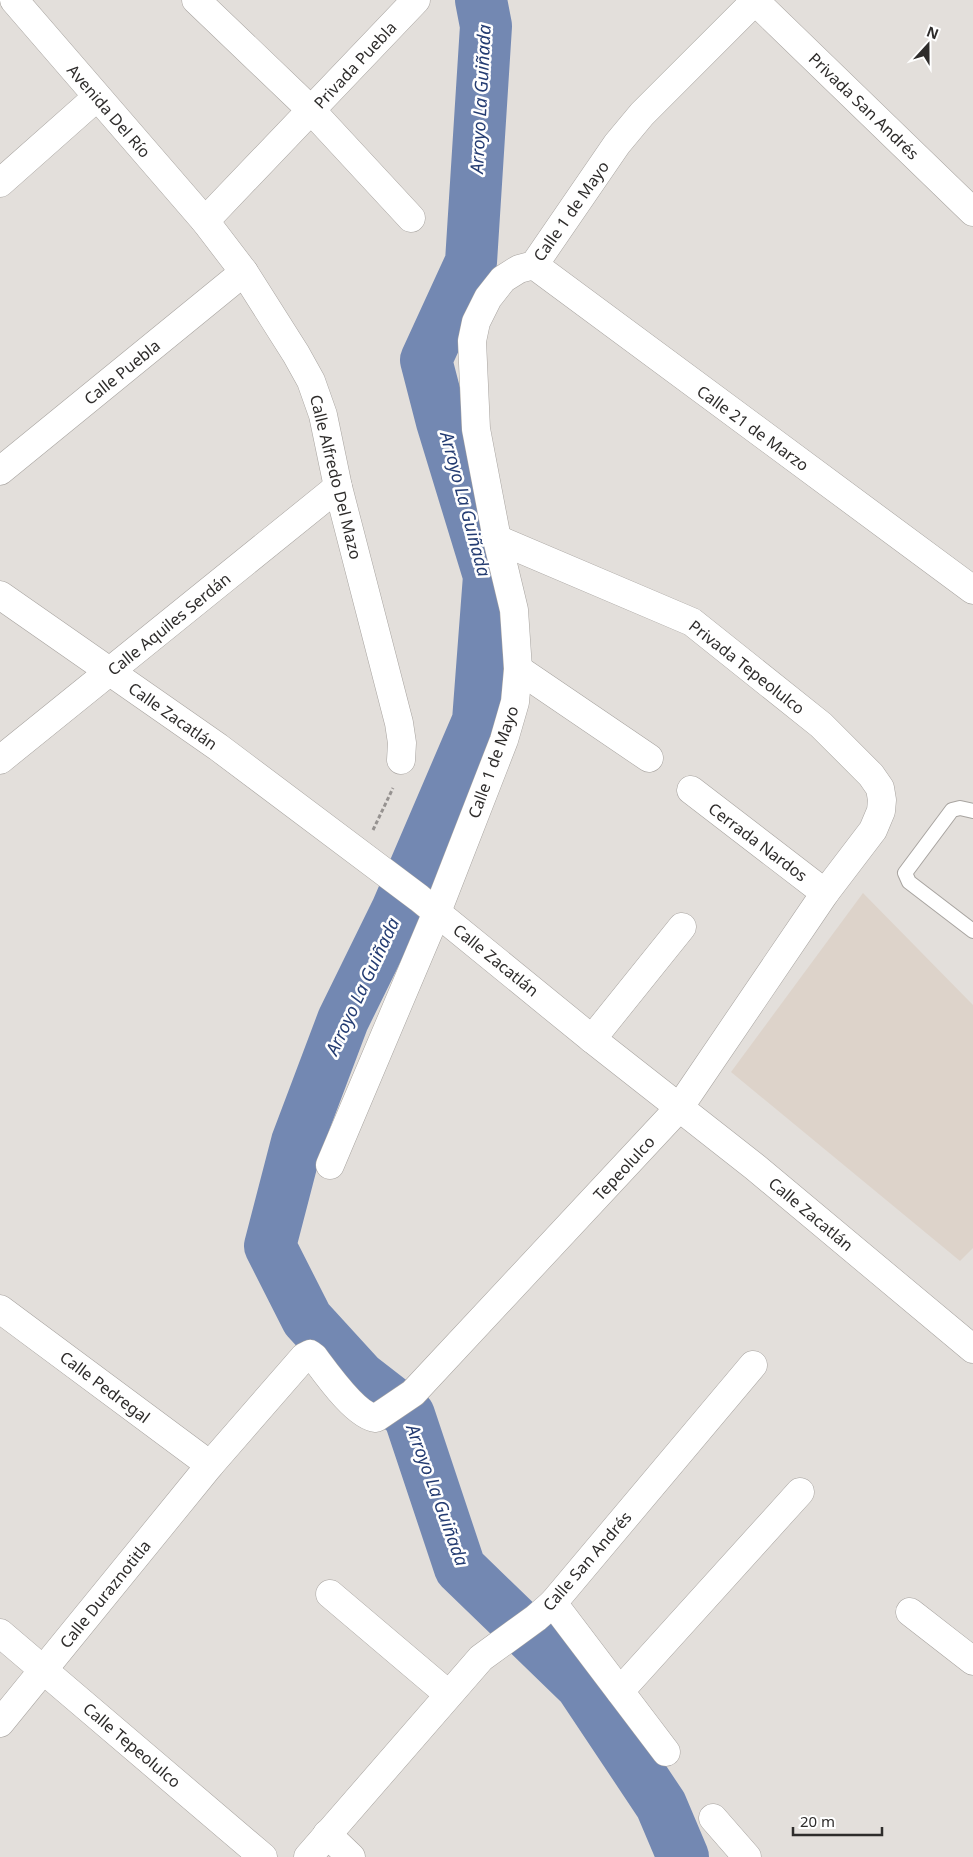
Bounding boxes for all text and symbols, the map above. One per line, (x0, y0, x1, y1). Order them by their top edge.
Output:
street label: Privada Puebla (309, 17, 401, 113)
north arrow (903, 20, 953, 70)
text: N (924, 21, 942, 43)
water label: Arroyo La Guiñada (464, 24, 496, 176)
street label: Privada San Andrés (804, 48, 924, 164)
street label: Avenida Del Río (62, 60, 156, 162)
street label: Calle 1 de Mayo (528, 156, 614, 266)
street label: Calle Puebla (79, 334, 165, 410)
street label: Calle 21 de Marzo (693, 380, 813, 476)
street label: Calle Alfredo Del Mazo (305, 392, 367, 562)
water label: Arroyo La Guiñada (435, 427, 497, 579)
street label: Calle Aquiles Serdán (103, 568, 235, 680)
street label: Privada Tepeolulco (685, 615, 809, 719)
street label: Calle Zacatlán (124, 677, 222, 755)
street label: Calle 1 de Mayo (462, 703, 524, 821)
street label: Cerrada Nardos (704, 798, 812, 886)
water label: Arroyo La Guiñada (319, 913, 404, 1060)
street label: Calle Zacatlán (449, 919, 543, 1001)
street label: Tepeolulco (588, 1131, 660, 1205)
street label: Calle Zacatlán (764, 1172, 858, 1256)
street label: Calle Pedregal (56, 1346, 154, 1428)
water label: Arroyo La Guiñada (401, 1419, 475, 1569)
street label: Calle San Andrés (538, 1507, 636, 1615)
street label: Calle Duraznotitla (55, 1535, 155, 1653)
street label: Calle Tepeolulco (78, 1698, 186, 1792)
scale bar (793, 1804, 882, 1836)
text: 20 m (800, 1811, 835, 1831)

